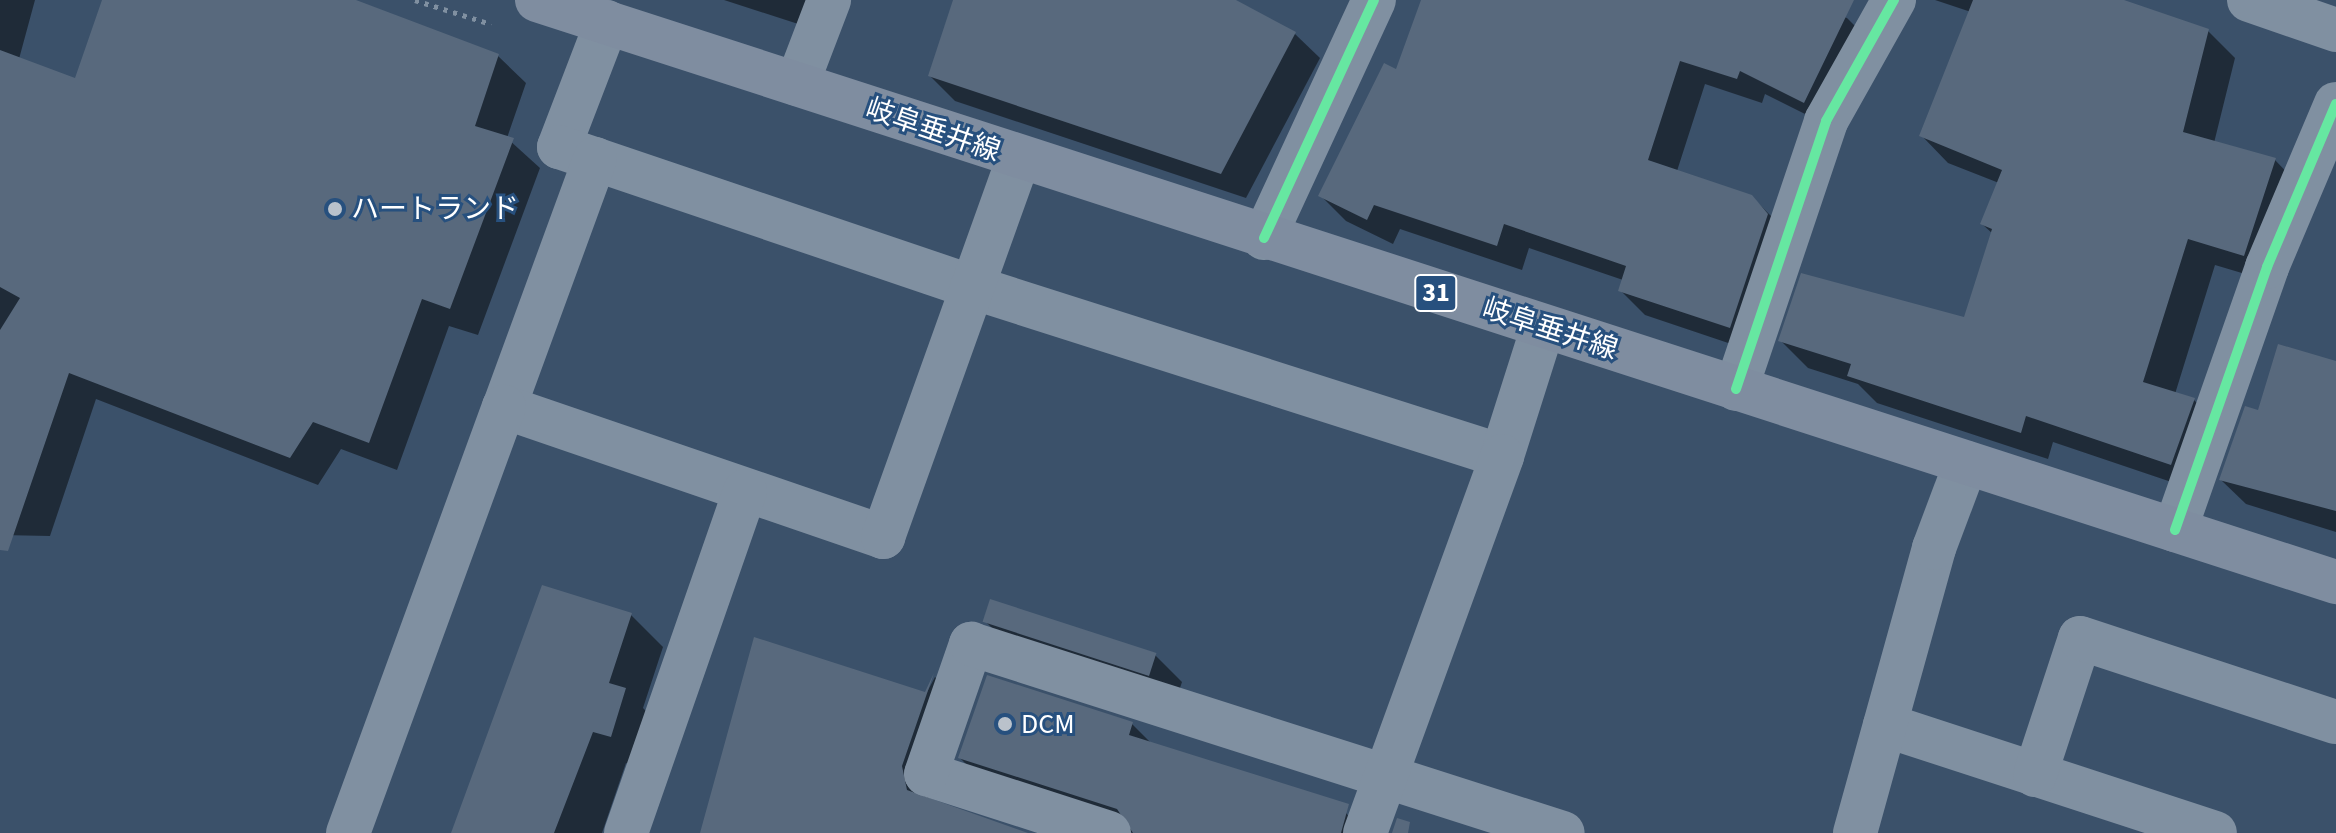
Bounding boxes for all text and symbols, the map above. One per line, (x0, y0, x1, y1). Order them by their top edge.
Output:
street label: 岐阜垂井線 (861, 91, 1005, 169)
place label: ハートランド (351, 192, 519, 226)
marker: ハートランド (326, 200, 344, 218)
road number: 31 (1414, 271, 1458, 315)
street label: 岐阜垂井線 (1478, 291, 1622, 367)
place label: DCM (1021, 707, 1075, 741)
marker: DCM (996, 715, 1014, 733)

